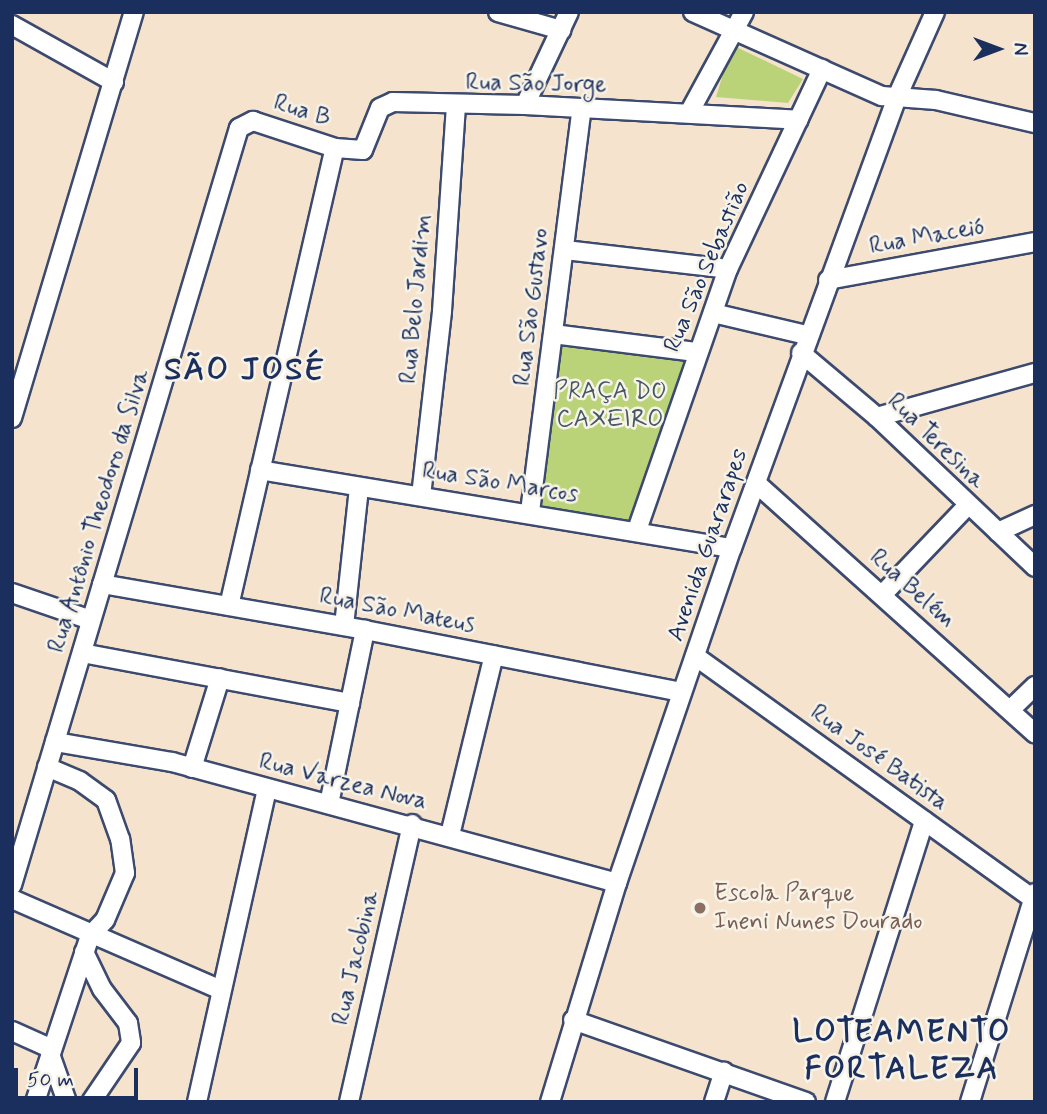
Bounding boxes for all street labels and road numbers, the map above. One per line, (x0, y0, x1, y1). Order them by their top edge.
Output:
street label: Rua São Jorge (465, 68, 607, 100)
street label: Rua B (270, 88, 334, 134)
street label: Rua São Sebastião (658, 178, 756, 356)
street label: Rua Maceió (868, 213, 986, 261)
street label: Rua Belo Jardim (394, 216, 438, 382)
street label: Rua São Gustavo (508, 225, 556, 389)
street label: Rua Antônio Theodoro da Silva (42, 367, 156, 655)
street label: Rua Teresina (881, 387, 991, 495)
street label: Avenida Guararapes (661, 444, 755, 646)
street label: Rua São Marcos (419, 456, 581, 510)
street label: Rua Belém (863, 543, 961, 635)
street label: Rua São Mateus (315, 582, 479, 640)
street label: Rua José Batista (804, 698, 954, 818)
street label: Rua Varzea Nova (257, 747, 429, 817)
street label: Rua Jacobina (327, 890, 385, 1026)

